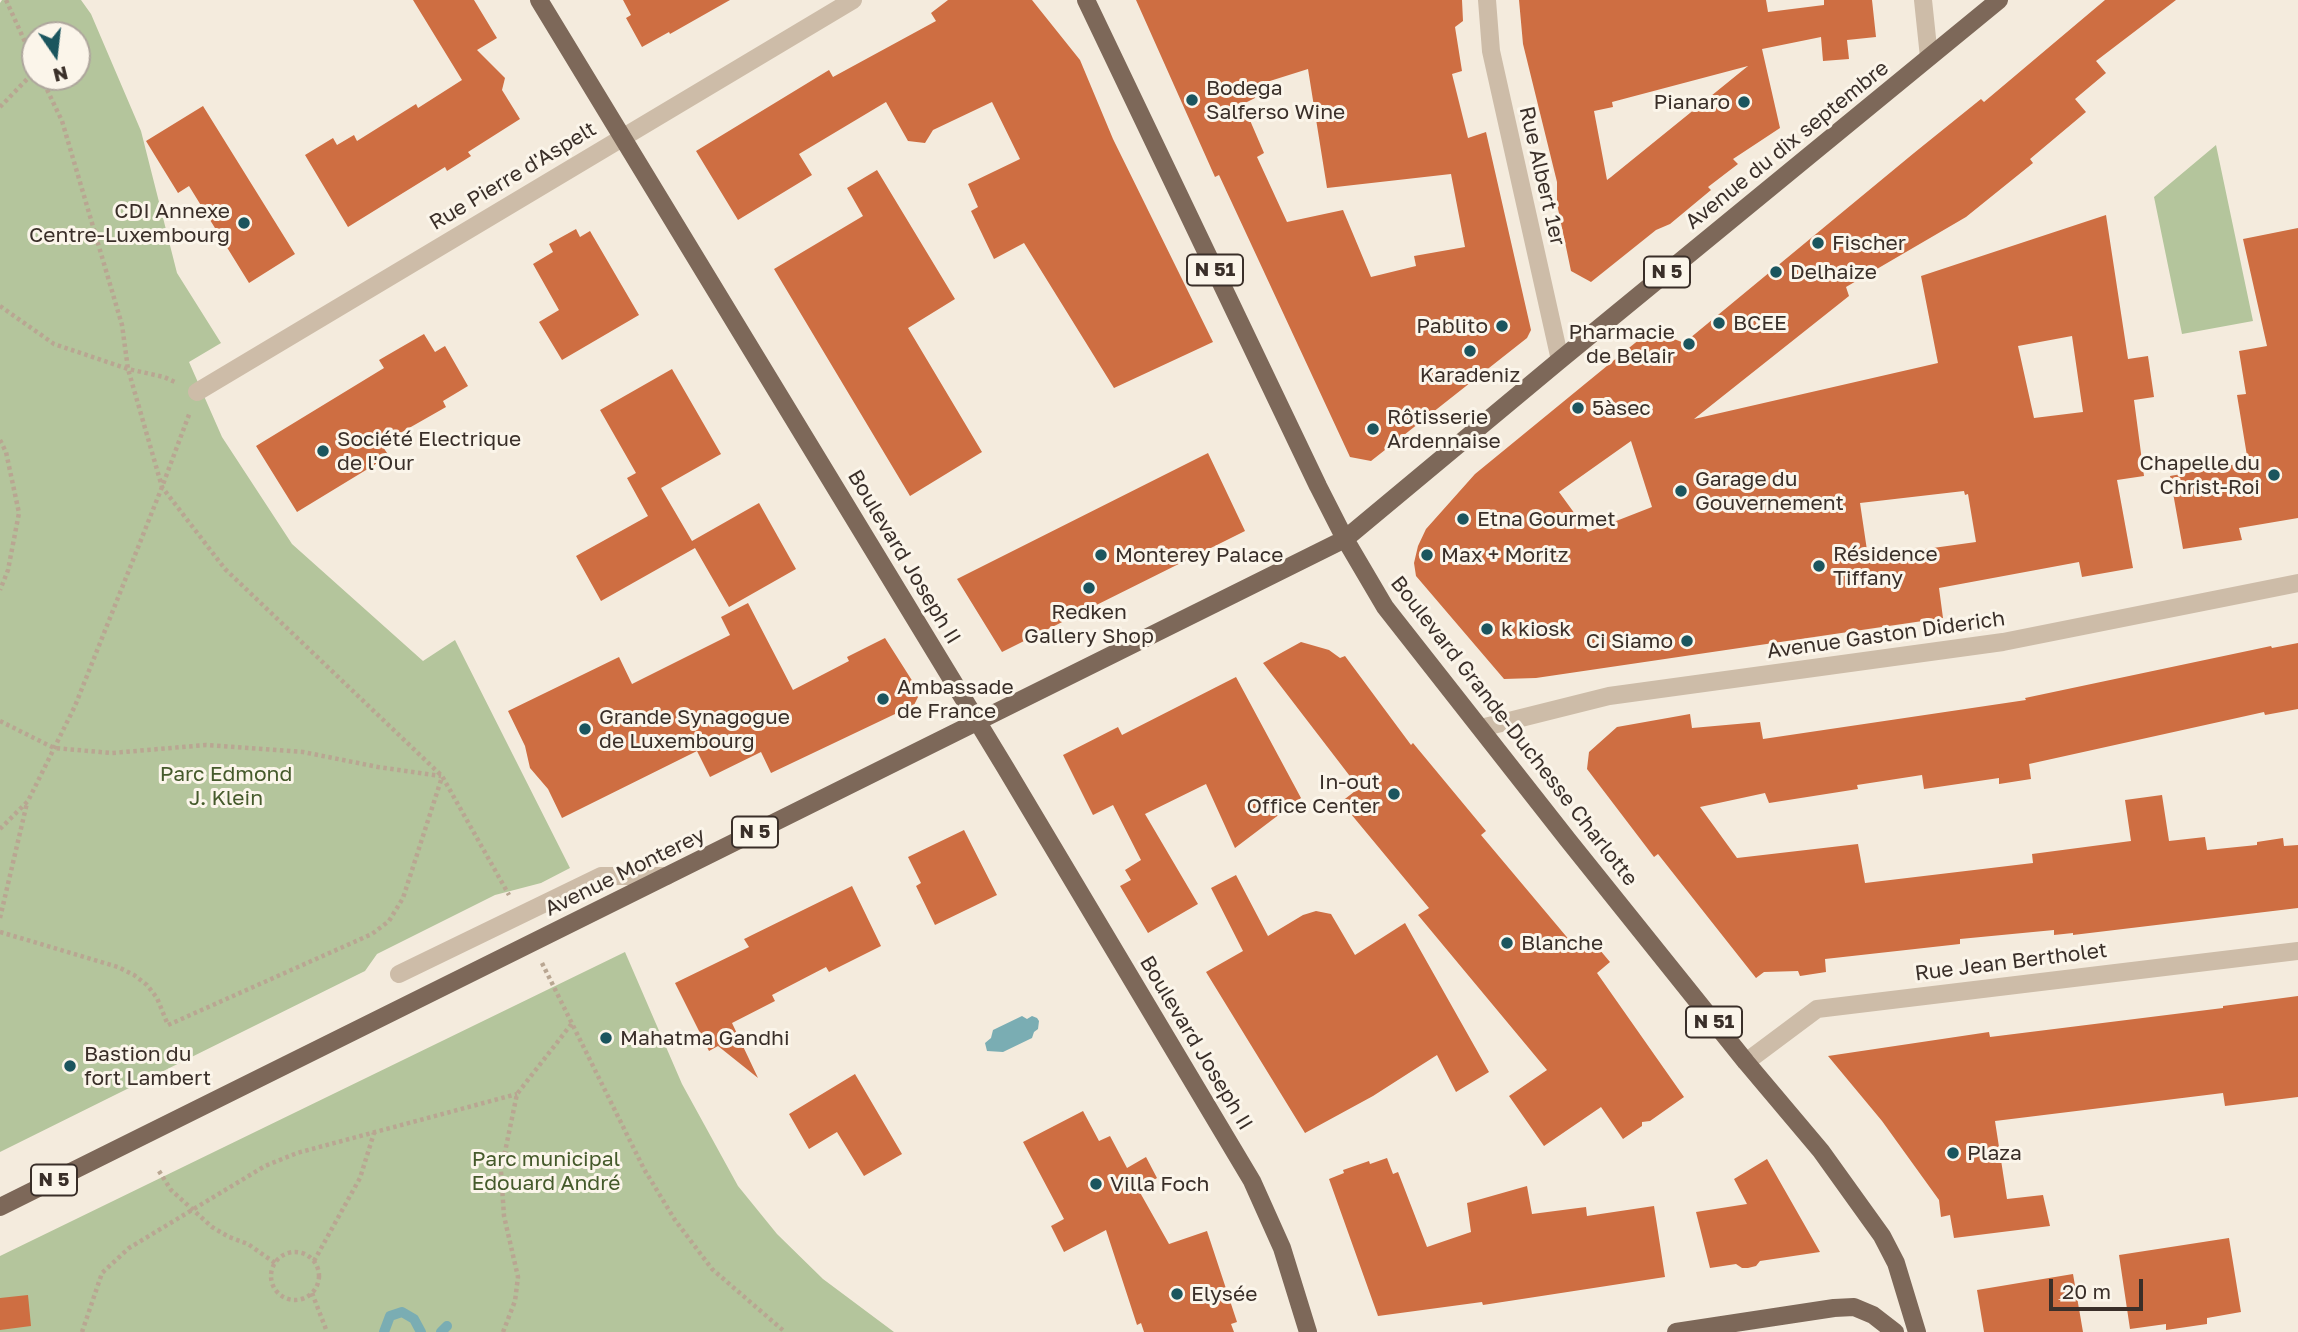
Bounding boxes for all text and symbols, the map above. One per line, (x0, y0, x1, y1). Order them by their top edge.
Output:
north arrow (21, 21, 91, 91)
street label: Avenue du dix septembre (1680, 55, 1894, 235)
text: N (51, 62, 71, 88)
place label: Bodega Salferso Wine (1206, 75, 1345, 125)
place label: Pianaro (1653, 89, 1730, 115)
marker: Bodega Salferso Wine (1184, 92, 1200, 108)
marker: Pianaro (1736, 94, 1752, 110)
street label: Rue Albert 1er (1514, 104, 1570, 248)
street label: Rue Pierre d'Aspelt (425, 116, 601, 236)
place label: CDI Annexe Centre-Luxembourg (29, 198, 230, 248)
marker: CDI Annexe Centre-Luxembourg (236, 215, 252, 231)
place label: Fischer (1832, 230, 1906, 256)
marker: Fischer (1810, 235, 1826, 251)
road number: N 51 (1187, 254, 1243, 286)
road number: N 5 (1644, 256, 1690, 288)
place label: Delhaize (1790, 259, 1877, 285)
marker: Delhaize (1768, 264, 1784, 280)
place label: BCEE (1733, 310, 1787, 336)
place label: Pablito (1416, 313, 1488, 339)
marker: BCEE (1711, 315, 1727, 331)
marker: Pablito (1494, 318, 1510, 334)
place label: Pharmacie de Belair (1569, 319, 1675, 369)
marker: Pharmacie de Belair (1681, 336, 1697, 352)
marker: Karadeniz (1462, 343, 1478, 359)
place label: Karadeniz (1420, 362, 1520, 388)
place label: 5àsec (1592, 395, 1651, 421)
marker: 5àsec (1570, 400, 1586, 416)
place label: Rôtisserie Ardennaise (1387, 404, 1501, 454)
marker: Rôtisserie Ardennaise (1365, 421, 1381, 437)
place label: Société Electrique de l'Our (337, 426, 521, 476)
marker: Société Electrique de l'Our (315, 443, 331, 459)
place label: Chapelle du Christ-Roi (2140, 450, 2260, 500)
street label: Boulevard Joseph II (842, 465, 966, 649)
place label: Garage du Gouvernement (1695, 466, 1844, 516)
marker: Chapelle du Christ-Roi (2266, 467, 2282, 483)
marker: Garage du Gouvernement (1673, 483, 1689, 499)
place label: Etna Gourmet (1477, 506, 1616, 532)
marker: Etna Gourmet (1455, 511, 1471, 527)
place label: Résidence Tiffany (1833, 541, 1938, 591)
place label: Monterey Palace (1115, 542, 1283, 568)
place label: Max + Moritz (1441, 542, 1569, 568)
marker: Monterey Palace (1093, 547, 1109, 563)
marker: Max + Moritz (1419, 547, 1435, 563)
marker: Résidence Tiffany (1811, 558, 1827, 574)
street label: Boulevard Grande-Duchesse Charlotte (1385, 571, 1643, 891)
marker: Redken Gallery Shop (1081, 580, 1097, 596)
place label: Redken Gallery Shop (1024, 599, 1154, 649)
street label: Avenue Gaston Diderich (1765, 606, 2007, 664)
place label: k kiosk (1501, 616, 1571, 642)
marker: k kiosk (1479, 621, 1495, 637)
place label: Ci Siamo (1586, 628, 1673, 654)
marker: Ci Siamo (1679, 633, 1695, 649)
place label: Ambassade de France (897, 674, 1014, 724)
marker: Ambassade de France (875, 691, 891, 707)
place label: Grande Synagogue de Luxembourg (599, 704, 790, 754)
marker: Grande Synagogue de Luxembourg (577, 721, 593, 737)
park label: Parc Edmond J. Klein (160, 761, 292, 811)
place label: In-out Office Center (1246, 769, 1380, 819)
marker: In-out Office Center (1386, 786, 1402, 802)
road number: N 5 (732, 817, 778, 848)
street label: Avenue Monterey (541, 822, 709, 922)
place label: Blanche (1521, 930, 1603, 956)
marker: Blanche (1499, 935, 1515, 951)
street label: Rue Jean Bertholet (1913, 938, 2109, 986)
street label: Boulevard Joseph II (1134, 951, 1258, 1135)
road number: N 51 (1686, 1006, 1742, 1038)
place label: Mahatma Gandhi (620, 1025, 790, 1051)
marker: Mahatma Gandhi (598, 1030, 614, 1046)
place label: Bastion du fort Lambert (84, 1041, 211, 1091)
marker: Bastion du fort Lambert (62, 1058, 78, 1074)
place label: Plaza (1967, 1140, 2022, 1166)
marker: Plaza (1945, 1145, 1961, 1161)
park label: Parc municipal Edouard André (472, 1146, 620, 1196)
road number: N 5 (31, 1164, 77, 1196)
place label: Villa Foch (1110, 1171, 1209, 1197)
marker: Villa Foch (1088, 1176, 1104, 1192)
scale bar (2053, 1266, 2148, 1310)
text: 20 m (2062, 1278, 2111, 1304)
place label: Elysée (1191, 1281, 1257, 1307)
marker: Elysée (1169, 1286, 1185, 1302)

